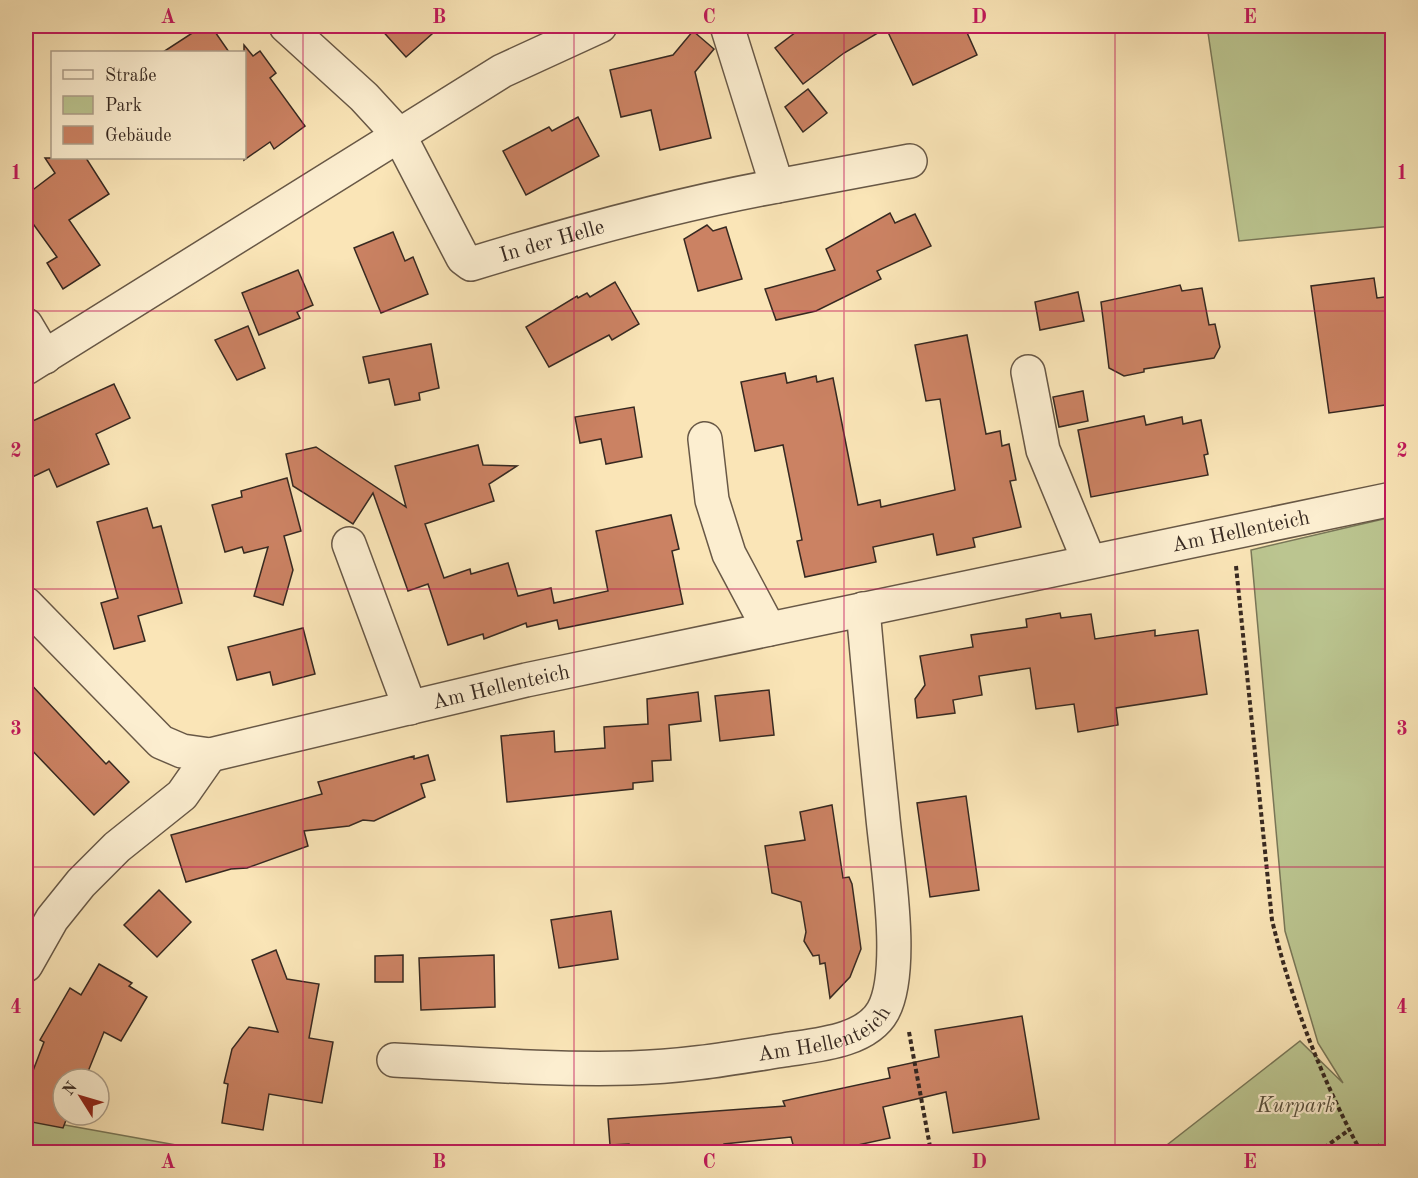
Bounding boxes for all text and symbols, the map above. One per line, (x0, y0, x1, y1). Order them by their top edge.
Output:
text: A (160, 8, 176, 28)
text: B (432, 8, 446, 28)
text: C (702, 8, 716, 28)
text: D (971, 8, 987, 28)
text: E (1243, 8, 1257, 28)
legend (51, 51, 246, 159)
text: Straße (105, 67, 156, 85)
text: Park (105, 97, 142, 115)
text: Gebäude (105, 127, 172, 145)
text: 1 (10, 164, 22, 184)
text: 1 (1396, 164, 1408, 184)
street label: In der Helle (497, 217, 607, 267)
text: 2 (10, 442, 22, 462)
text: 2 (1396, 442, 1408, 462)
street label: Am Hellenteich (1170, 507, 1312, 557)
street label: Am Hellenteich (430, 662, 572, 714)
text: 3 (10, 720, 22, 740)
text: 3 (1396, 720, 1408, 740)
text: 4 (10, 998, 22, 1018)
text: 4 (1396, 998, 1408, 1018)
street label: Am Hellenteich (756, 1003, 895, 1066)
north arrow (51, 1067, 111, 1127)
text: N (61, 1079, 81, 1099)
park label: Kurpark (1256, 1096, 1335, 1117)
text: A (160, 1153, 176, 1173)
text: B (432, 1153, 446, 1173)
text: C (702, 1153, 716, 1173)
text: D (971, 1153, 987, 1173)
text: E (1243, 1153, 1257, 1173)

